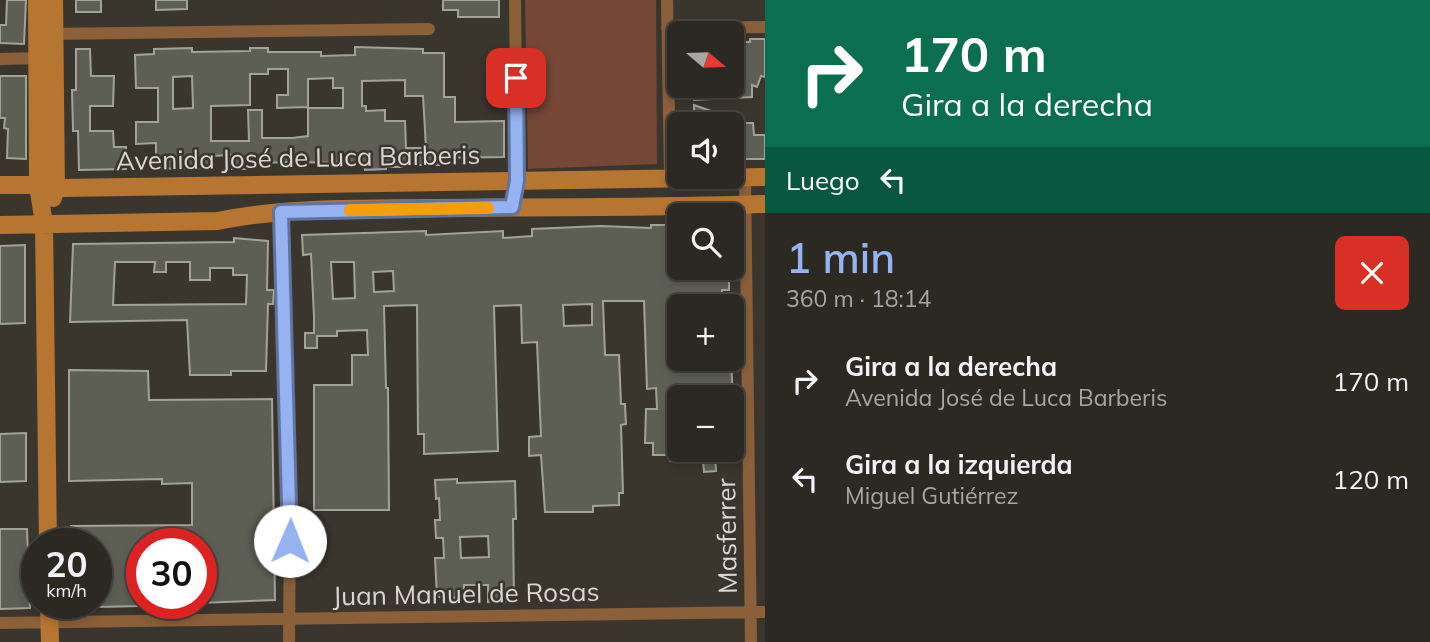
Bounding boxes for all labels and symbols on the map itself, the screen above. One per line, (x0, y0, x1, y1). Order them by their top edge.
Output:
north arrow (667, 21, 744, 98)
pin (486, 48, 546, 108)
street label: Avenida José de Luca Barberis (116, 138, 480, 177)
street label: Masferrer (709, 477, 744, 594)
position arrow (253, 504, 327, 578)
speed limit sign: 30 (126, 528, 217, 619)
street label: Juan Manuel de Rosas (332, 575, 600, 612)

